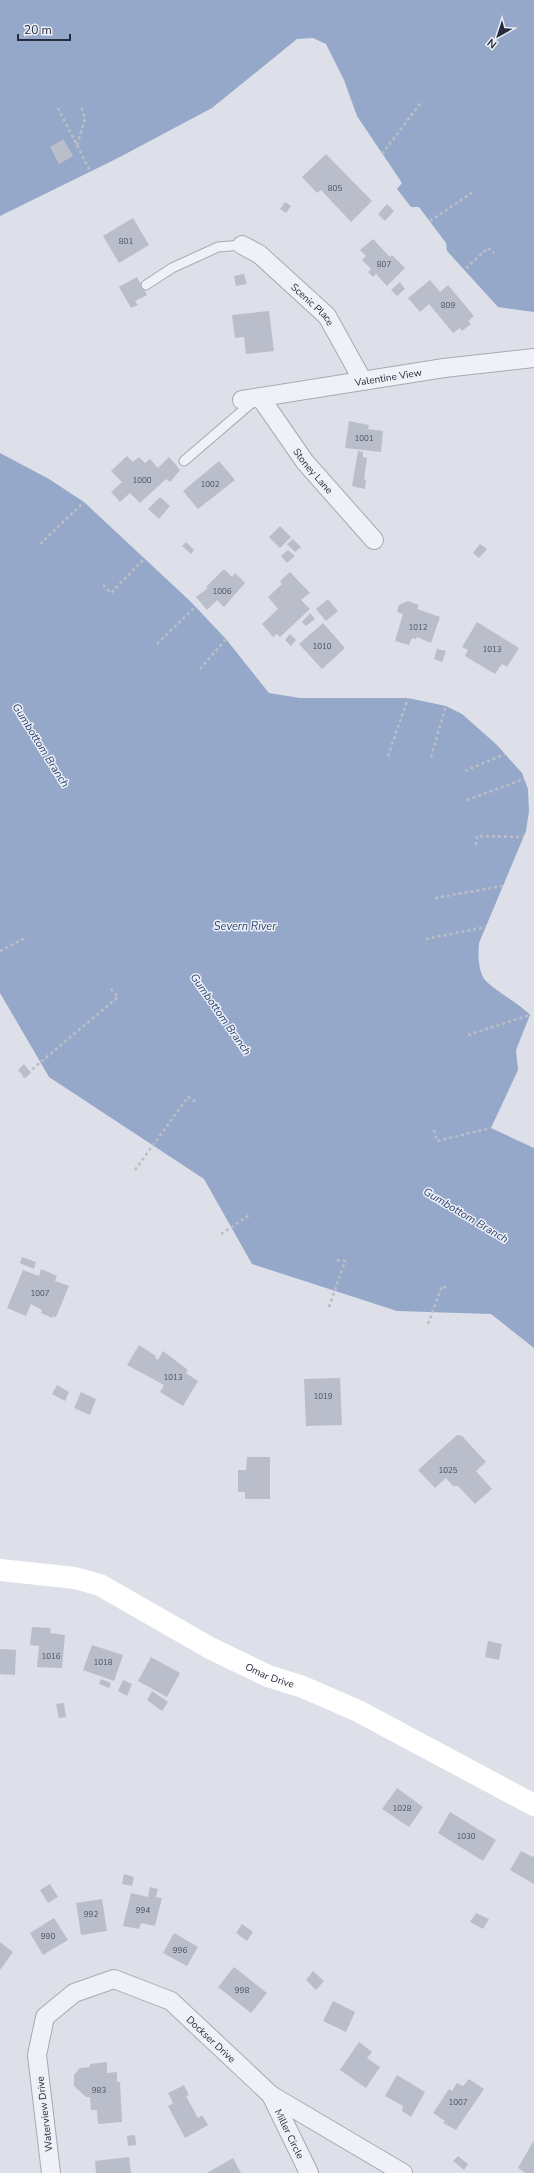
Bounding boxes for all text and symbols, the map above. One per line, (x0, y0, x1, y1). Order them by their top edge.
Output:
scale bar (18, 16, 70, 42)
north arrow (478, 16, 518, 56)
text: 20 m (24, 22, 52, 38)
text: N (484, 35, 500, 52)
house number: 805 (328, 183, 342, 194)
house number: 801 (119, 236, 133, 247)
house number: 807 (377, 259, 391, 270)
street label: Scenic Place (288, 280, 337, 328)
house number: 809 (441, 300, 455, 311)
street label: Valentine View (353, 366, 424, 390)
house number: 1001 (354, 433, 374, 444)
street label: Stoney Lane (289, 446, 336, 497)
house number: 1000 (132, 475, 152, 486)
house number: 1002 (200, 479, 220, 490)
house number: 1006 (212, 586, 232, 597)
house number: 1012 (408, 622, 428, 633)
house number: 1010 (312, 641, 332, 652)
house number: 1013 (482, 644, 502, 655)
water label: Gumbottom Branch (9, 700, 73, 790)
water label: Severn River (214, 919, 277, 934)
water label: Gumbottom Branch (187, 970, 254, 1058)
water label: Gumbottom Branch (420, 1184, 511, 1247)
house number: 1007 (30, 1288, 50, 1299)
house number: 1013 (163, 1372, 183, 1383)
house number: 1019 (313, 1391, 333, 1402)
house number: 1025 (438, 1465, 458, 1476)
house number: 1016 (41, 1651, 61, 1662)
house number: 1018 (93, 1657, 113, 1668)
street label: Omar Drive (243, 1660, 296, 1692)
house number: 1028 (392, 1803, 412, 1814)
house number: 1030 (456, 1831, 476, 1842)
house number: 994 (136, 1905, 150, 1916)
house number: 992 (84, 1909, 98, 1920)
house number: 990 (41, 1931, 55, 1942)
house number: 996 (173, 1945, 187, 1956)
house number: 998 (235, 1985, 249, 1996)
street label: Dockser Drive (183, 2013, 238, 2066)
street label: Waterview Drive (33, 2075, 57, 2152)
house number: 983 (92, 2085, 106, 2096)
house number: 1007 (448, 2097, 468, 2108)
street label: Miller Circle (271, 2107, 307, 2161)

